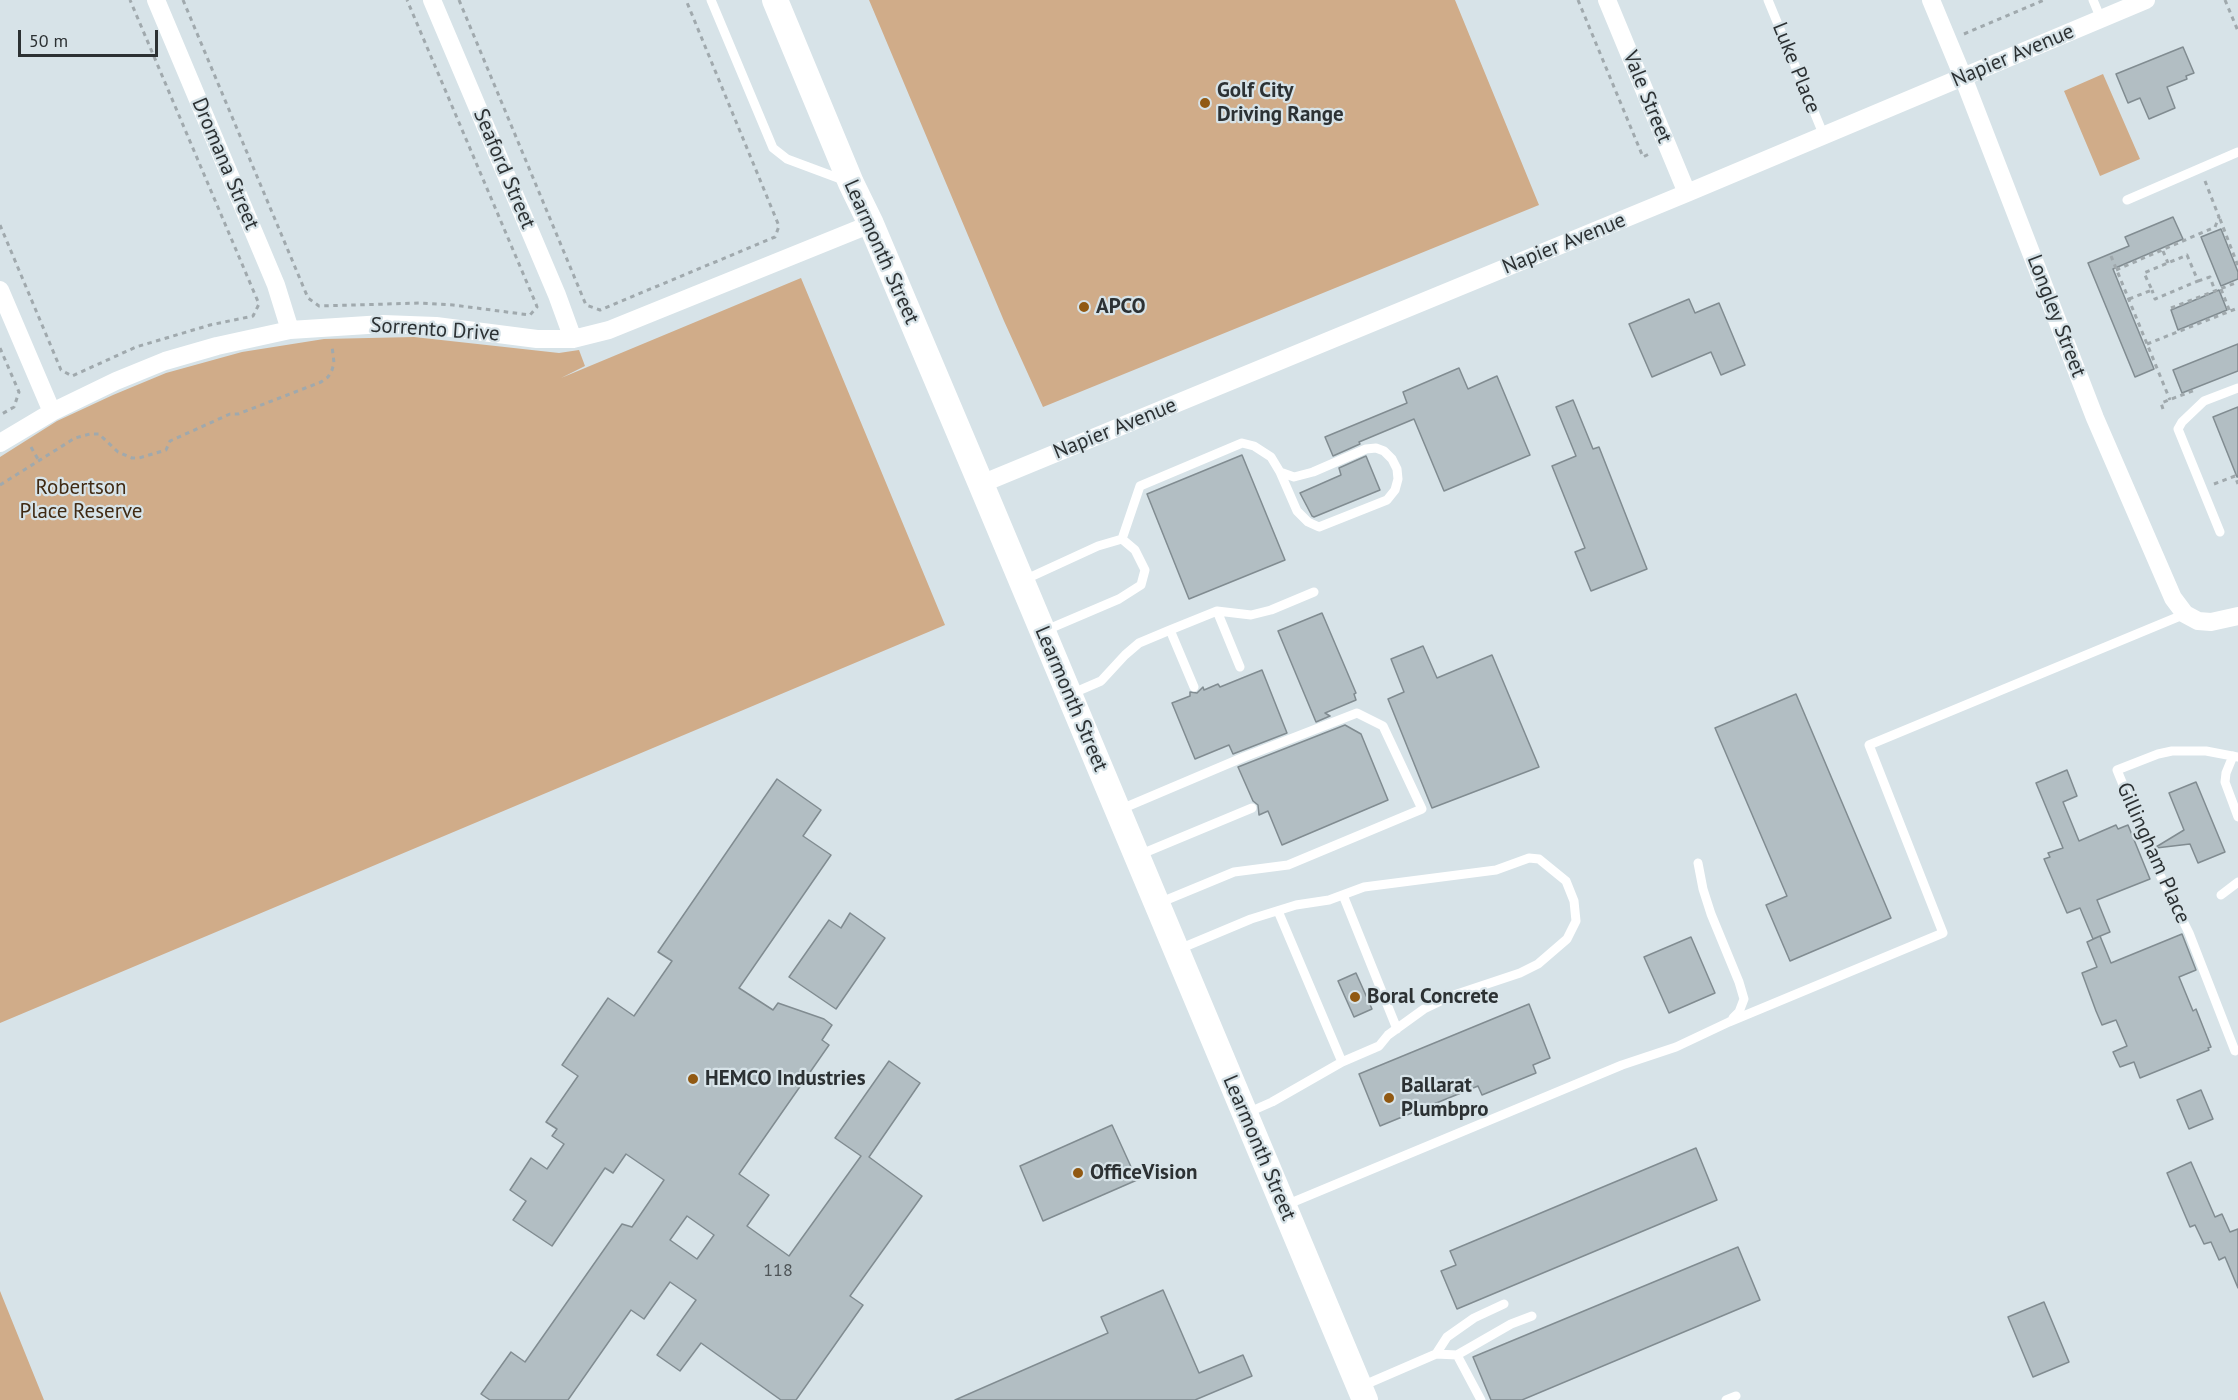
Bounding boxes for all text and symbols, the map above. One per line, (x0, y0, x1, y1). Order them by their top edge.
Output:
scale bar (21, 18, 160, 56)
street label: Luke Place (1766, 19, 1826, 117)
street label: Napier Avenue (1948, 19, 2078, 93)
text: 50 m (29, 29, 68, 52)
street label: Vale Street (1617, 47, 1677, 147)
place label: Golf City Driving Range (1217, 78, 1344, 128)
street label: Dromana Street (186, 94, 264, 234)
marker: Golf City Driving Range (1198, 96, 1212, 110)
street label: Seaford Street (467, 105, 541, 233)
street label: Learmonth Street (838, 176, 924, 328)
street label: Napier Avenue (1499, 208, 1629, 280)
street label: Longley Street (2021, 251, 2091, 381)
place label: APCO (1096, 294, 1146, 320)
marker: APCO (1077, 300, 1091, 314)
street label: Sorrento Drive (369, 313, 501, 347)
street label: Napier Avenue (1050, 393, 1180, 465)
park label: Robertson Place Reserve (20, 475, 142, 525)
street label: Learmonth Street (1029, 623, 1113, 775)
street label: Gillingham Place (2111, 779, 2195, 927)
place label: Boral Concrete (1367, 984, 1499, 1010)
marker: Boral Concrete (1348, 990, 1362, 1004)
place label: HEMCO Industries (705, 1066, 866, 1092)
marker: HEMCO Industries (686, 1072, 700, 1086)
street label: Learmonth Street (1217, 1072, 1301, 1224)
place label: Ballarat Plumbpro (1401, 1073, 1489, 1123)
marker: Ballarat Plumbpro (1382, 1091, 1396, 1105)
place label: OfficeVision (1090, 1160, 1197, 1186)
marker: OfficeVision (1071, 1166, 1085, 1180)
house number: 118 (763, 1260, 793, 1282)

